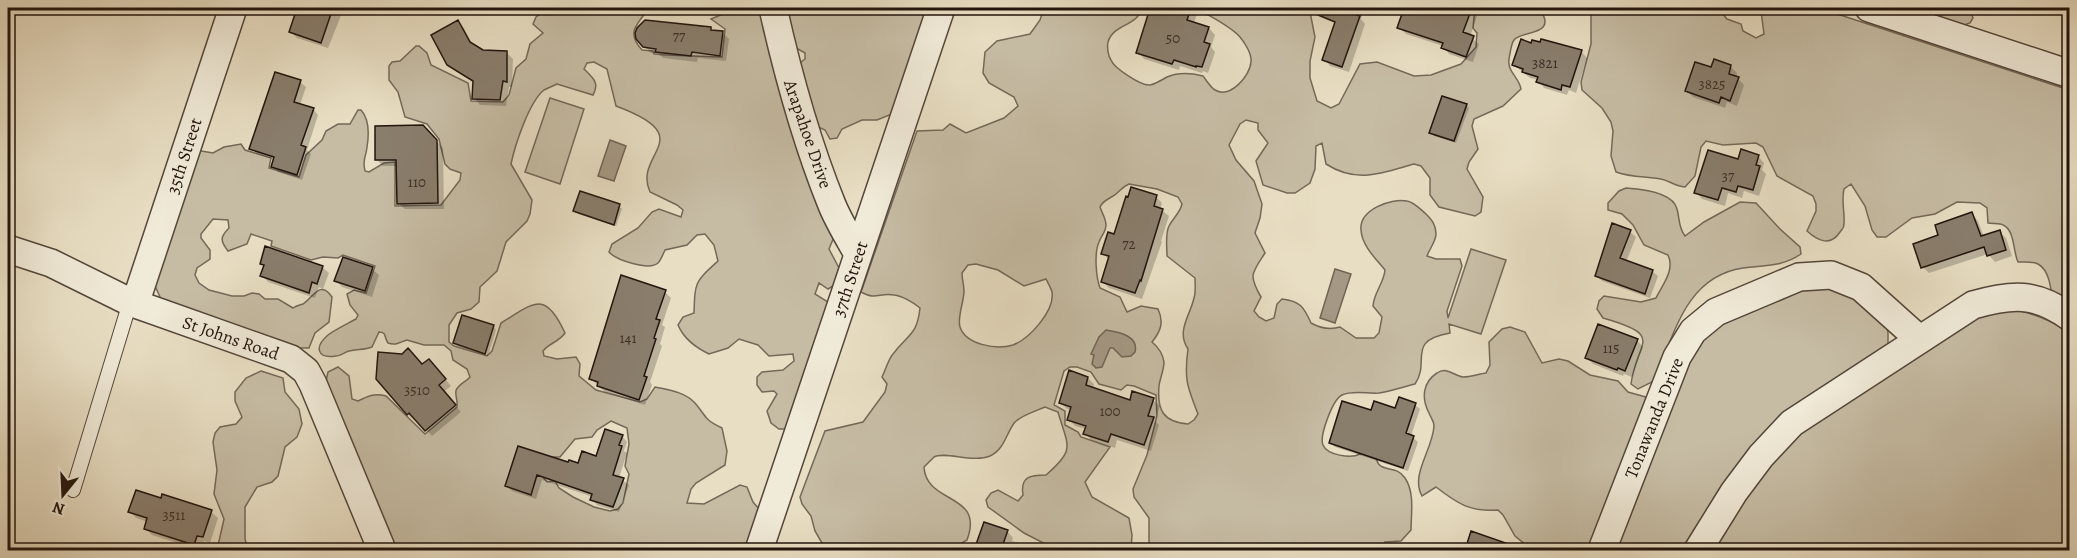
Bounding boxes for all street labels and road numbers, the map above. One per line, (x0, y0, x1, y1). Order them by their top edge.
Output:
street label: Arapahoe Drive (778, 75, 838, 192)
street label: 35th Street (160, 115, 208, 197)
street label: 37th Street (826, 238, 874, 320)
street label: St Johns Road (179, 310, 283, 366)
street label: Tonawanda Drive (1619, 354, 1689, 482)

